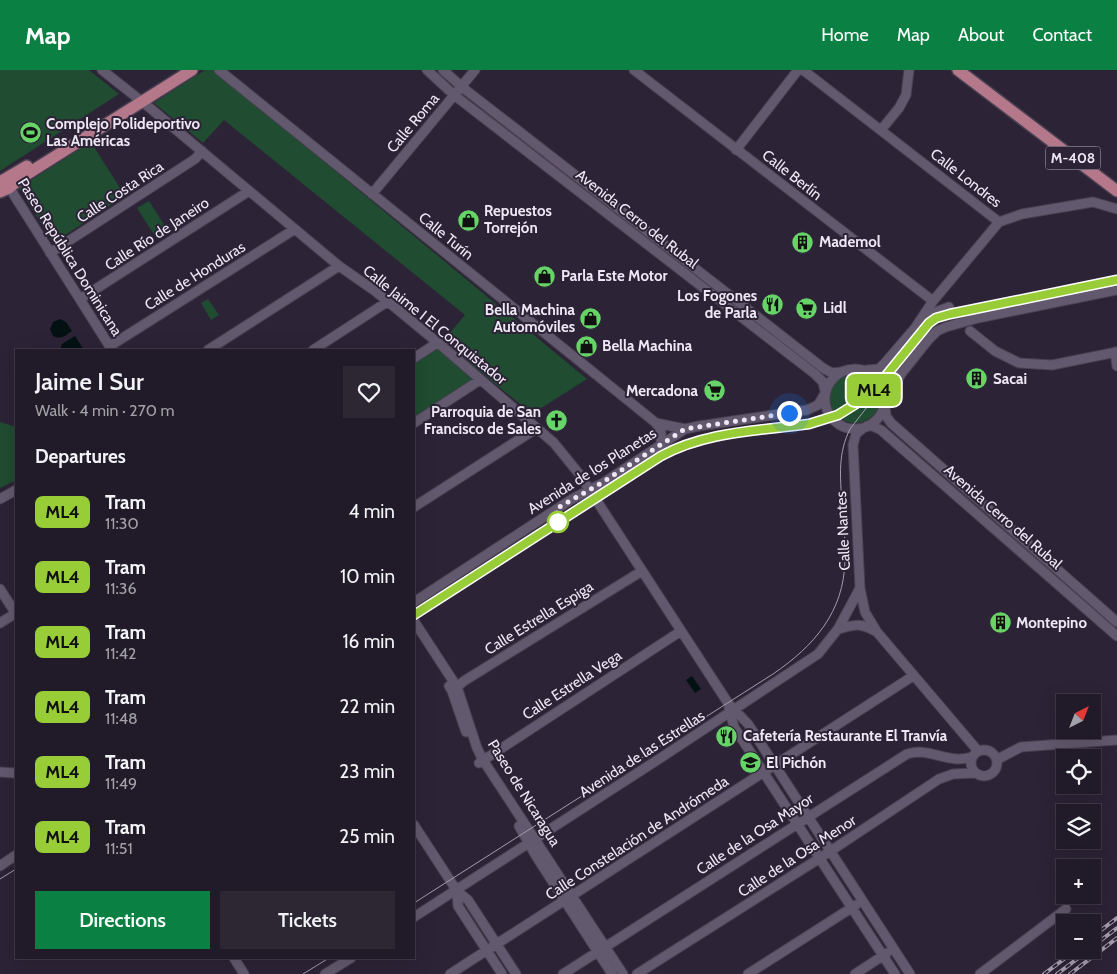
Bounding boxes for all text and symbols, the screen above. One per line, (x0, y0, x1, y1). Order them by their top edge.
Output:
text: Map (25, 21, 71, 50)
text: Home (821, 24, 869, 46)
text: Map (897, 24, 930, 46)
text: About (958, 24, 1004, 46)
text: Contact (1032, 24, 1092, 46)
street label: Calle Roma (383, 89, 444, 156)
place label: Complejo Polideportivo Las Américas (46, 115, 201, 150)
sports icon: Complejo Polideportivo Las Américas (18, 121, 42, 145)
street label: Calle Londres (927, 145, 1005, 211)
street label: Calle Berlín (758, 146, 826, 204)
road number: M-408 (1046, 146, 1100, 170)
street label: Calle Costa Rica (73, 157, 167, 227)
street label: Avenida Cerro del Rubal (572, 166, 702, 273)
street label: Paseo República Dominicana (14, 175, 126, 340)
street label: Calle Río de Janeiro (102, 194, 212, 274)
place label: Repuestos Torrejón (484, 202, 552, 237)
street label: Calle Turín (415, 208, 477, 264)
shop icon: Repuestos Torrejón (456, 208, 480, 232)
building icon: Mademol (791, 230, 815, 254)
place label: Mademol (819, 233, 881, 251)
street label: Calle de Honduras (141, 238, 249, 314)
street label: Calle Jaime I El Conquistador (359, 261, 511, 389)
shop icon: Parla Este Motor (533, 264, 557, 288)
place label: Parla Este Motor (561, 267, 668, 285)
place label: Los Fogones de Parla (677, 287, 758, 322)
restaurant icon: Los Fogones de Parla (761, 293, 785, 317)
supermarket icon: Lidl (795, 296, 819, 320)
place label: Lidl (823, 299, 847, 317)
place label: Bella Machina Automóviles (485, 301, 576, 336)
shop icon: Bella Machina Automóviles (579, 307, 603, 331)
shop icon: Bella Machina (574, 334, 598, 358)
place label: Bella Machina (602, 337, 693, 355)
button: heart (343, 366, 395, 418)
text: Jaime I Sur (35, 367, 144, 396)
building icon: Sacai (965, 367, 989, 391)
place label: Sacai (993, 370, 1027, 388)
line badge: ML4 (845, 374, 903, 406)
supermarket icon: Mercadona (702, 379, 726, 403)
text: ML4 (857, 379, 891, 401)
place label: Mercadona (626, 382, 699, 400)
text: Walk · 4 min · 270 m (35, 401, 174, 420)
your location (777, 401, 802, 426)
place label: Parroquia de San Francisco de Sales (424, 403, 541, 438)
church icon: Parroquia de San Francisco de Sales (545, 409, 569, 433)
street label: Avenida de los Planetas (524, 424, 660, 518)
text: Departures (35, 445, 126, 468)
street label: Avenida Cerro del Rubal (940, 461, 1066, 573)
text: Tram (105, 491, 146, 514)
street label: Calle Nantes (832, 491, 854, 571)
text: 4 min (348, 500, 395, 523)
text: ML4 (45, 501, 80, 523)
unlabelled marker (547, 511, 569, 533)
text: 11:30 (105, 514, 139, 533)
text: Tram (105, 556, 146, 579)
text: 10 min (340, 565, 395, 588)
text: ML4 (45, 566, 80, 588)
street label: Calle Estrella Espiga (481, 577, 597, 659)
text: 11:36 (105, 579, 137, 598)
building icon: Montepino (988, 611, 1012, 635)
place label: Montepino (1016, 614, 1087, 632)
text: Tram (105, 621, 146, 644)
text: 16 min (342, 630, 395, 653)
text: ML4 (45, 631, 80, 653)
text: 11:42 (105, 644, 136, 663)
street label: Calle Estrella Vega (519, 646, 626, 724)
text: Tram (105, 686, 146, 709)
north arrow (1056, 694, 1101, 739)
map controls (1056, 694, 1101, 959)
text: 22 min (340, 695, 395, 718)
text: ML4 (45, 696, 80, 718)
street label: Avenida de las Estrellas (576, 707, 708, 801)
text: 11:48 (105, 709, 138, 728)
restaurant icon: Cafetería Restaurante El Tranvía (715, 724, 739, 748)
place label: Cafetería Restaurante El Tranvía (743, 727, 948, 745)
street label: Paseo de Nicaragua (484, 736, 564, 850)
button: locate (1056, 749, 1101, 794)
text: Tram (105, 751, 146, 774)
school or university icon: El Pichón (738, 751, 762, 775)
place label: El Pichón (766, 754, 826, 772)
text: 23 min (339, 760, 395, 783)
text: ML4 (45, 761, 80, 783)
street label: Calle Constelación de Andrómeda (542, 772, 732, 904)
text: 11:49 (105, 774, 137, 793)
street label: Calle de la Osa Mayor (693, 789, 817, 878)
button: layers (1056, 804, 1101, 849)
street label: Calle de la Osa Menor (735, 811, 860, 901)
text: Tram (105, 816, 146, 839)
text: 25 min (339, 825, 395, 848)
text: ML4 (45, 826, 80, 848)
text: 11:51 (105, 839, 133, 858)
button: + (1056, 859, 1101, 904)
button: Directions (35, 891, 210, 949)
button: Tickets (220, 891, 395, 949)
button: − (1056, 914, 1101, 959)

